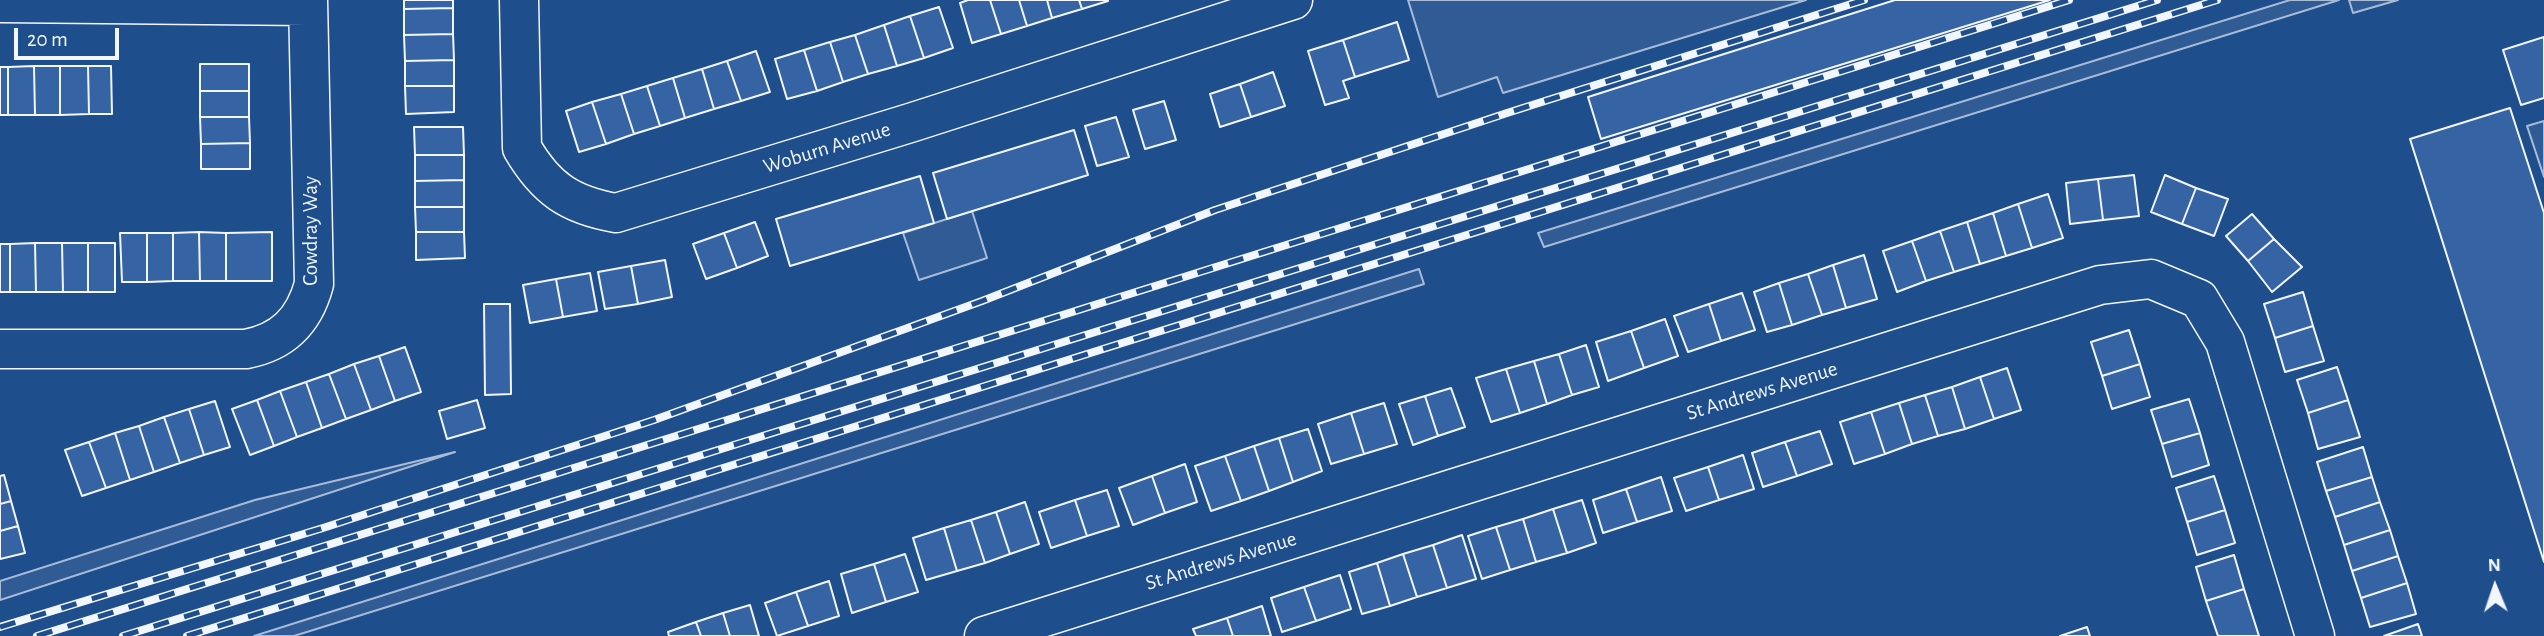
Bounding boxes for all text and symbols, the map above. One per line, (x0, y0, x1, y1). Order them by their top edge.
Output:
scale bar (18, 14, 122, 58)
text: 20 m (27, 29, 68, 50)
street label: Woburn Avenue (760, 117, 894, 179)
street label: Cowdray Way (298, 176, 324, 286)
street label: St Andrews Avenue (1683, 356, 1841, 426)
street label: St Andrews Avenue (1142, 526, 1300, 596)
north arrow (2460, 552, 2530, 622)
text: N (2487, 556, 2501, 575)

